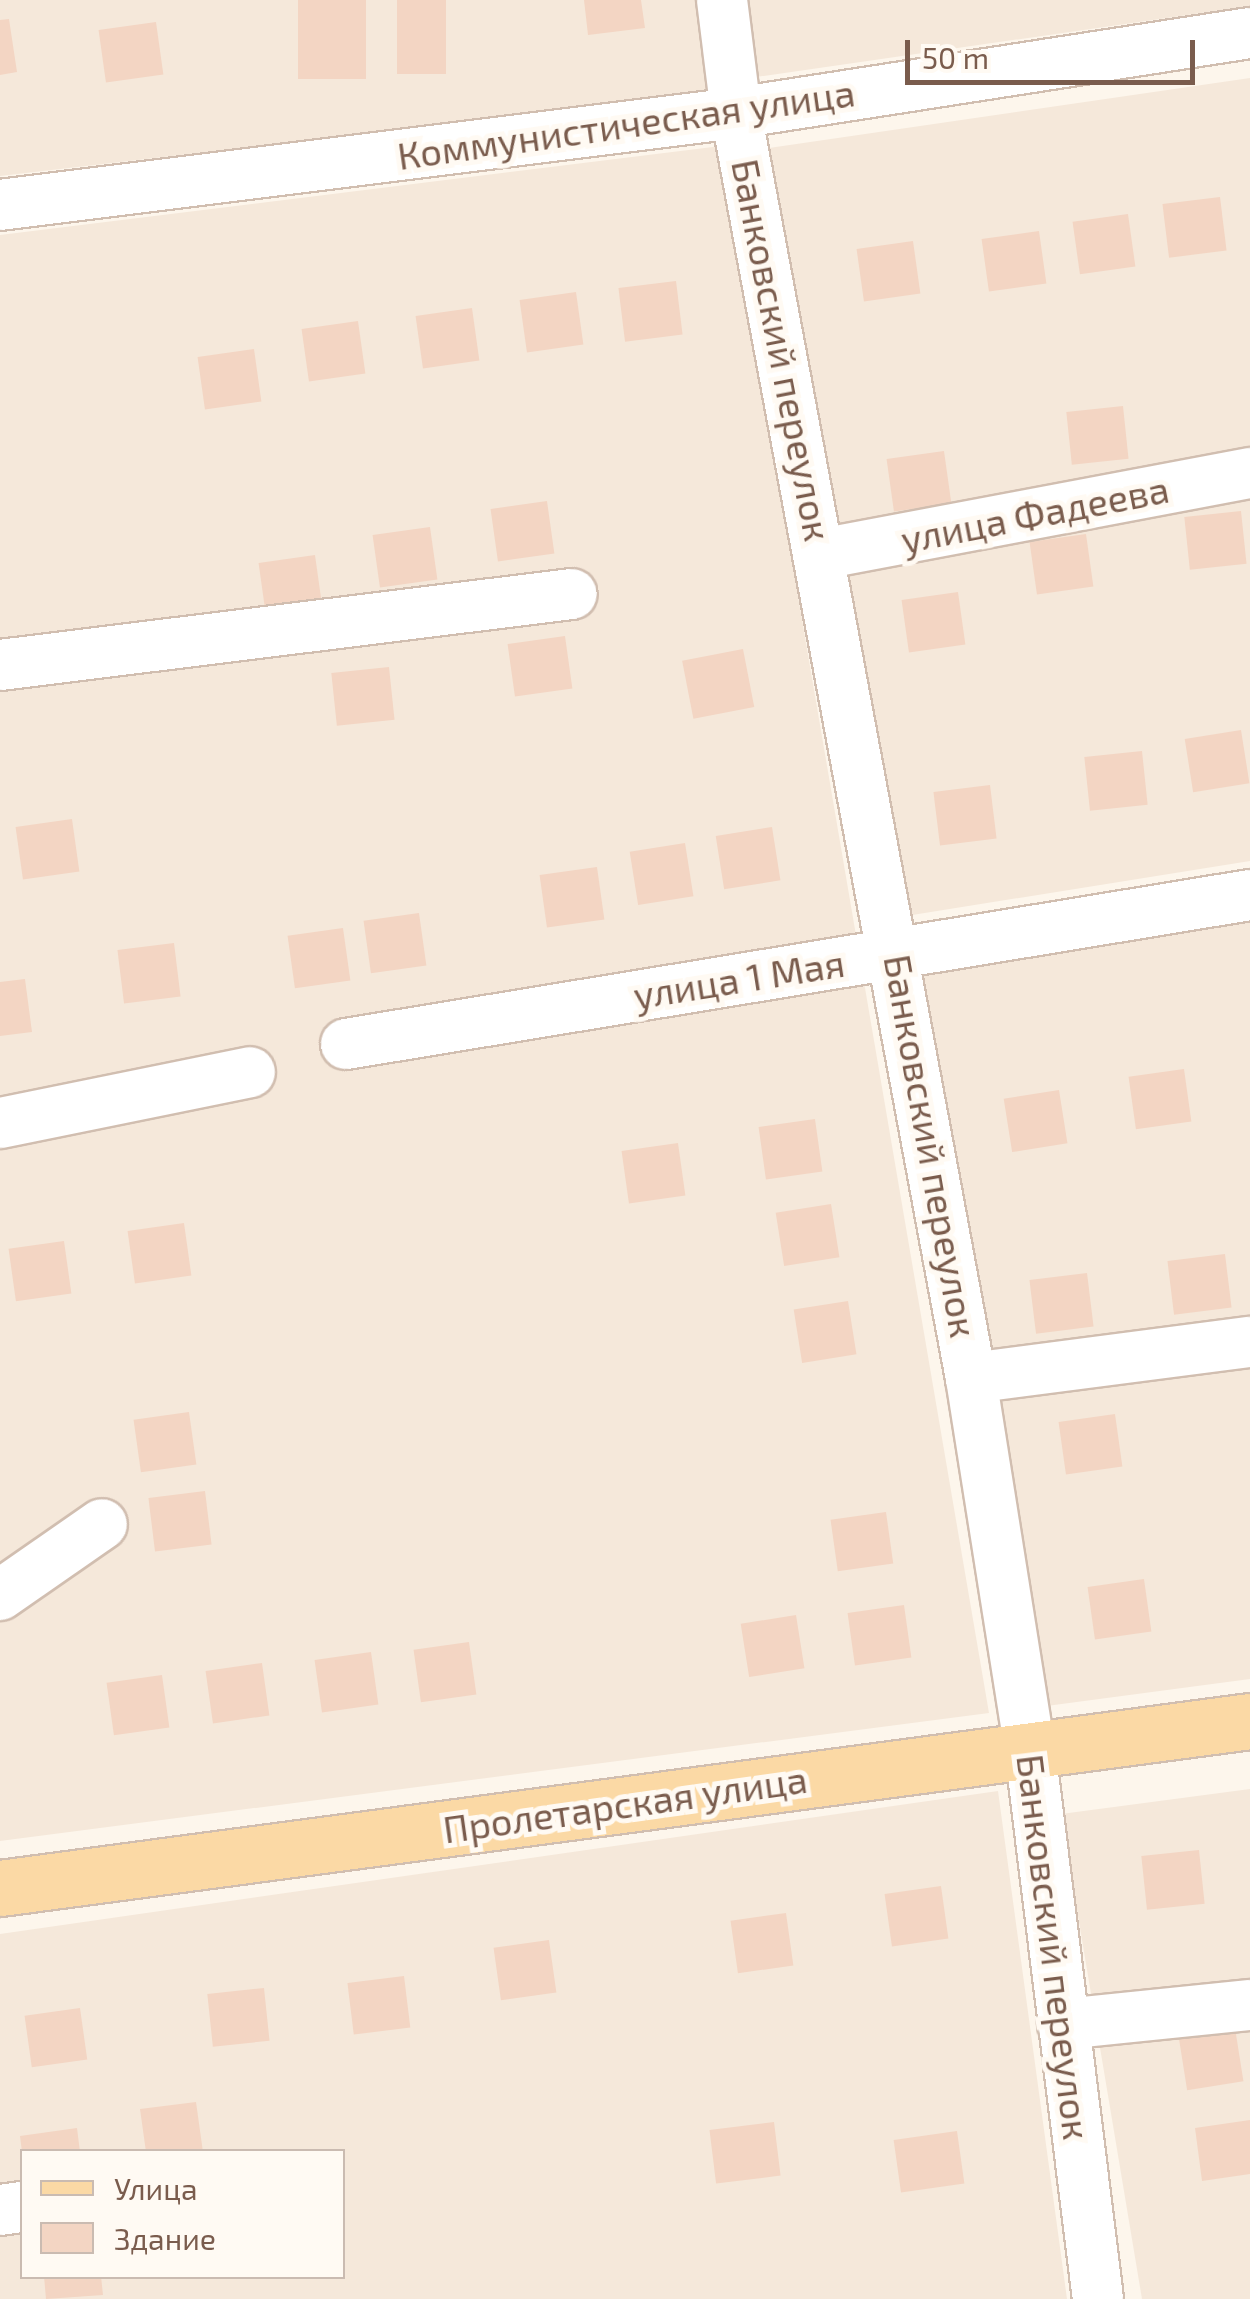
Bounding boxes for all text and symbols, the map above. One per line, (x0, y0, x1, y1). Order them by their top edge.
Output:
scale bar (910, 20, 1200, 82)
text: 50 m (922, 39, 989, 75)
street label: Коммунистическая улица (394, 69, 858, 179)
street label: Банковский переулок (723, 155, 841, 545)
street label: улица Фадеева (897, 466, 1173, 562)
street label: улица 1 Мая (630, 940, 848, 1018)
street label: Банковский переулок (875, 951, 987, 1341)
street label: Банковский переулок (1008, 1752, 1100, 2142)
street label: Пролетарская улица (440, 1756, 810, 1852)
legend (20, 2149, 345, 2279)
text: Улица (114, 2170, 198, 2206)
text: Здание (114, 2220, 216, 2256)

